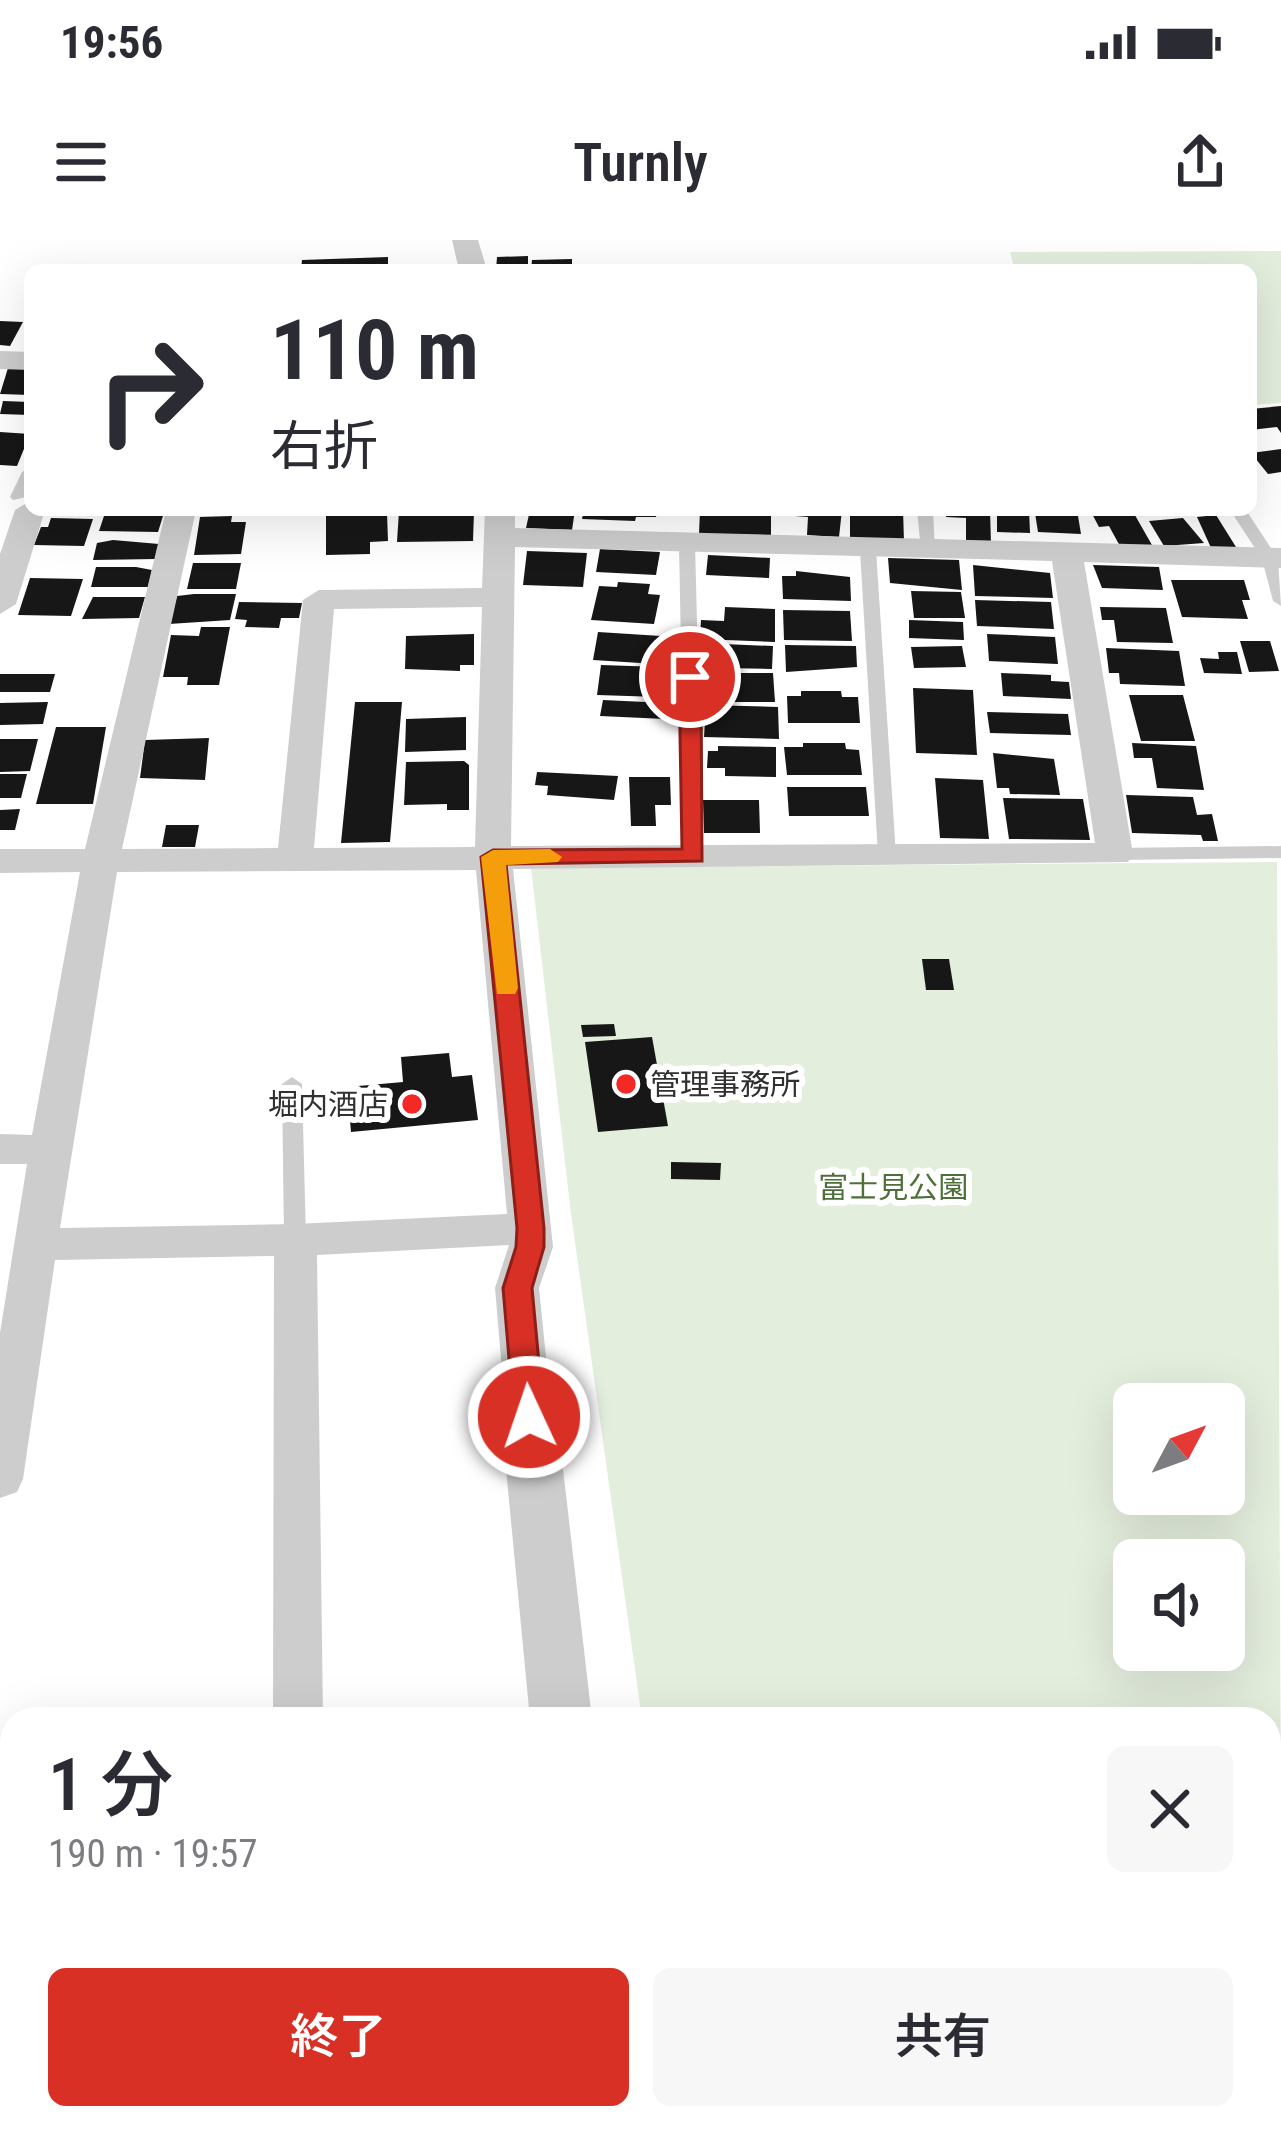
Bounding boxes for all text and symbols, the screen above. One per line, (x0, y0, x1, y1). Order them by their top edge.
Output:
text: 19:56 (60, 16, 163, 69)
icon: menu (48, 129, 114, 195)
icon: share (1167, 129, 1233, 195)
text: Turnly (573, 131, 708, 194)
text: 110 m (270, 301, 479, 400)
icon: right (72, 312, 228, 468)
text: 右折 (270, 415, 378, 478)
pin (639, 626, 741, 728)
icon: arrive (657, 644, 723, 710)
place label: 管理事務所 (650, 1067, 800, 1102)
marker: 管理事務所 (613, 1071, 639, 1097)
place label: 堀内酒店 (268, 1087, 388, 1122)
marker: 堀内酒店 (399, 1091, 425, 1117)
park label: 富士見公園 (818, 1170, 968, 1205)
position arrow (466, 1354, 592, 1480)
north arrow (1113, 1383, 1245, 1515)
map controls (1113, 1383, 1245, 1671)
button: sound (1113, 1539, 1245, 1671)
text: 1 分 (48, 1743, 173, 1828)
button: close (1107, 1746, 1233, 1872)
text: 190 m · 19:57 (48, 1831, 258, 1877)
button: 終了 (48, 1968, 629, 2106)
button: 共有 (653, 1968, 1233, 2106)

